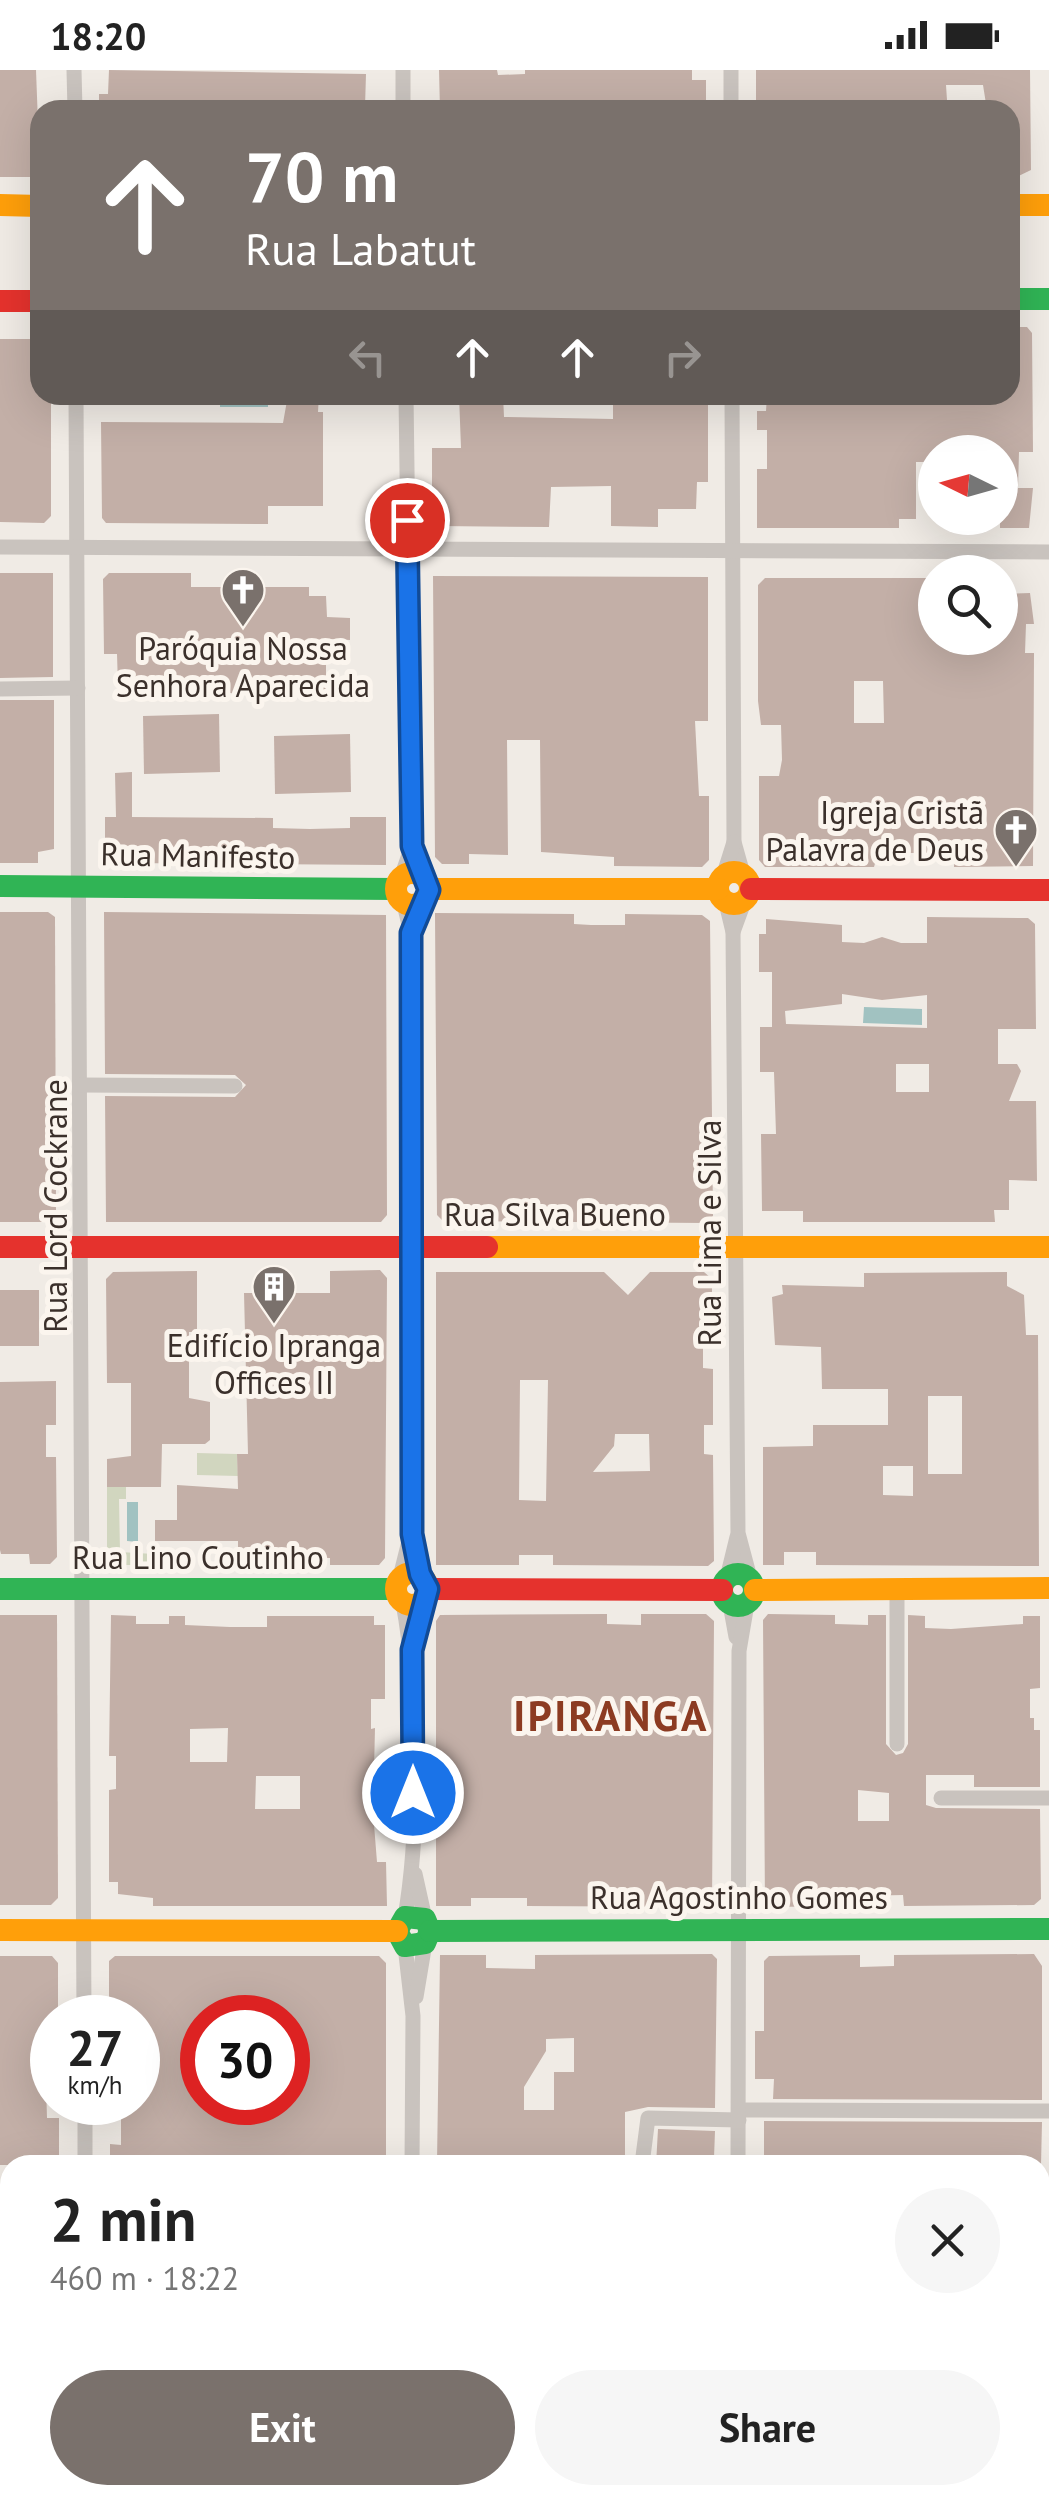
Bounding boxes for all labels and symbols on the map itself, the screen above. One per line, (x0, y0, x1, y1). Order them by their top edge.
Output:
north arrow (918, 435, 1018, 535)
pin (365, 478, 450, 563)
church icon: Paróquia Nossa Senhora Aparecida (220, 567, 266, 628)
place label: Paróquia Nossa Senhora Aparecida (116, 627, 370, 706)
place label: Igreja Cristã Palavra de Deus (766, 791, 984, 870)
church icon: Igreja Cristã Palavra de Deus (993, 807, 1039, 868)
street label: Rua Manifesto (100, 832, 296, 878)
street label: Rua Lord Cockrane (34, 1079, 76, 1333)
street label: Rua Lima e Silva (688, 1120, 730, 1346)
street label: Rua Silva Bueno (444, 1193, 666, 1235)
building icon: Edifício Ipranga Offices II (251, 1264, 297, 1325)
place label: Edifício Ipranga Offices II (167, 1324, 381, 1403)
street label: Rua Lino Coutinho (72, 1536, 324, 1578)
district label: IPIRANGA (513, 1688, 709, 1743)
position arrow (361, 1741, 465, 1845)
street label: Rua Agostinho Gomes (590, 1876, 888, 1918)
speed limit sign: 30 (180, 1995, 310, 2125)

